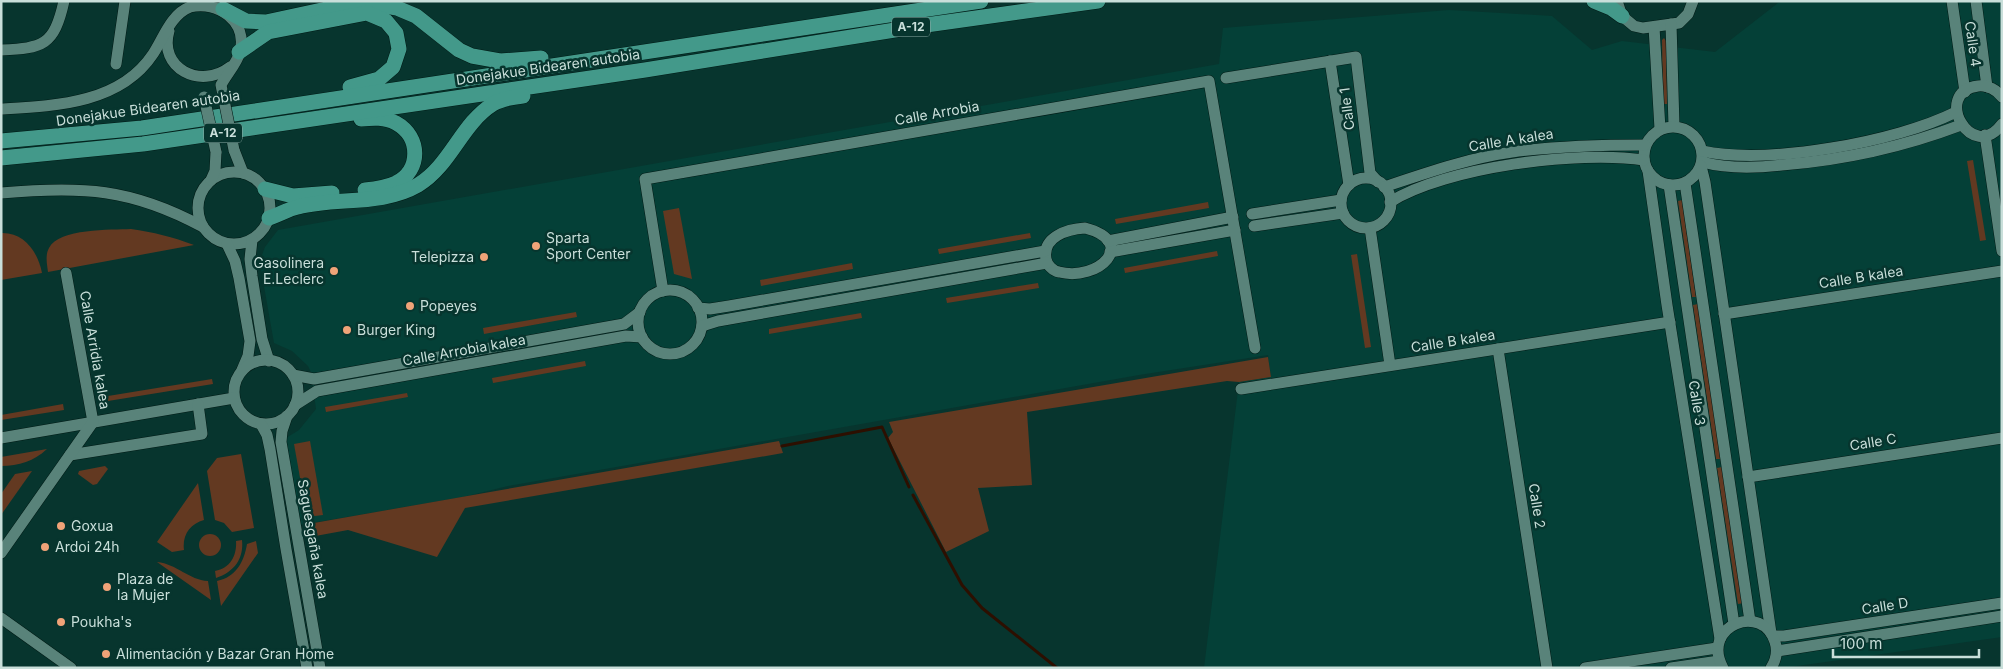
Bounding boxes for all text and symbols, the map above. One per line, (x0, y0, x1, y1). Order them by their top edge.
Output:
road number: A-12 (892, 18, 930, 36)
street label: Calle 4 (1962, 20, 1985, 68)
street label: Donejakue Bidearen autobia (455, 45, 641, 88)
street label: Donejakue Bidearen autobia (55, 86, 241, 129)
street label: Calle 1 (1335, 87, 1358, 131)
street label: Calle Arrobia (893, 97, 980, 128)
road number: A-12 (204, 124, 242, 142)
street label: Calle A kalea (1467, 124, 1555, 155)
place label: Sparta Sport Center (546, 229, 631, 262)
marker: Sparta Sport Center (530, 240, 542, 252)
place label: Telepizza (411, 248, 474, 265)
marker: Telepizza (478, 251, 490, 263)
place label: Gasolinera E.Leclerc (254, 254, 324, 287)
street label: Calle B kalea (1818, 261, 1904, 292)
marker: Gasolinera E.Leclerc (328, 265, 340, 277)
street label: Calle Arridia kalea (77, 289, 114, 410)
place label: Popeyes (420, 297, 477, 314)
marker: Popeyes (404, 300, 416, 312)
place label: Burger King (357, 321, 435, 338)
marker: Burger King (341, 324, 353, 336)
street label: Calle B kalea (1410, 325, 1496, 356)
street label: Calle Arrobia kalea (401, 330, 527, 369)
street label: Calle 3 (1686, 379, 1709, 427)
street label: Calle C (1848, 429, 1898, 454)
street label: Saguesgaña kalea (295, 478, 332, 600)
street label: Calle 2 (1526, 482, 1549, 530)
place label: Goxua (71, 517, 113, 534)
marker: Goxua (55, 520, 67, 532)
place label: Ardoi 24h (55, 538, 120, 555)
marker: Ardoi 24h (39, 541, 51, 553)
place label: Plaza de la Mujer (117, 570, 173, 603)
marker: Plaza de la Mujer (101, 581, 113, 593)
street label: Calle D (1860, 593, 1910, 618)
place label: Poukha's (71, 613, 132, 630)
marker: Poukha's (55, 616, 67, 628)
scale bar (1833, 626, 1979, 658)
text: 100 m (1840, 634, 1882, 653)
place label: Alimentación y Bazar Gran Home (116, 645, 334, 662)
marker: Alimentación y Bazar Gran Home (100, 648, 112, 660)

